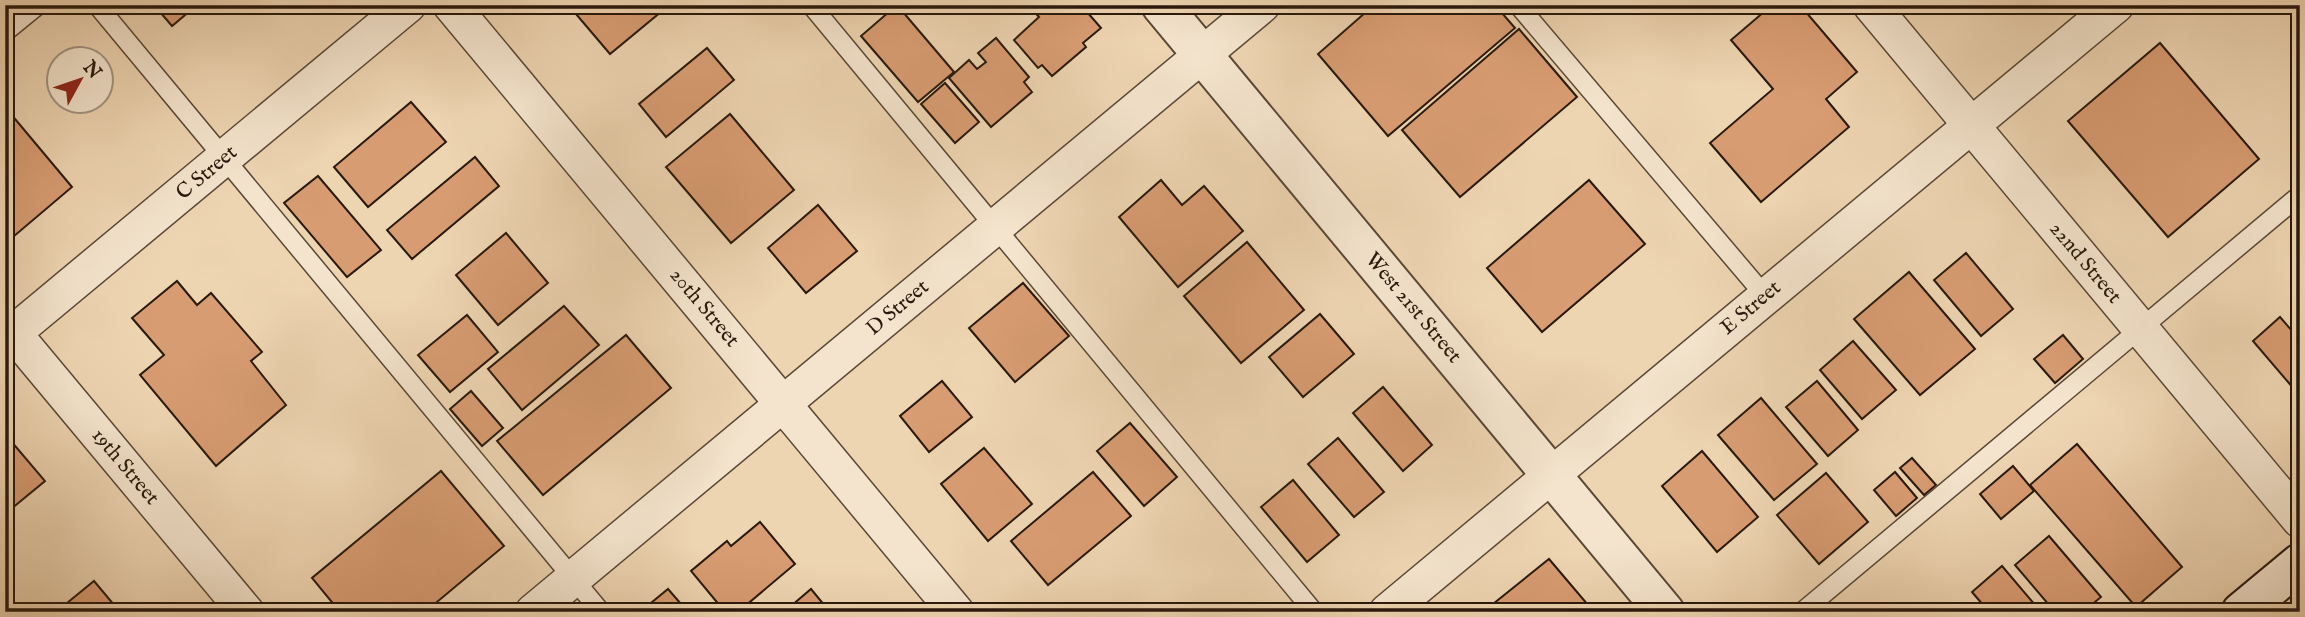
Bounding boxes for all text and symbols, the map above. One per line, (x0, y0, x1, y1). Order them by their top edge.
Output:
north arrow (46, 46, 116, 116)
text: N (76, 56, 106, 85)
street label: C Street (171, 140, 243, 206)
street label: 22nd Street (2043, 216, 2127, 310)
street label: West 21st Street (1359, 247, 1467, 369)
street label: 20th Street (663, 263, 745, 353)
street label: D Street (861, 274, 935, 342)
street label: E Street (1715, 275, 1787, 341)
street label: 19th Street (85, 423, 165, 511)

